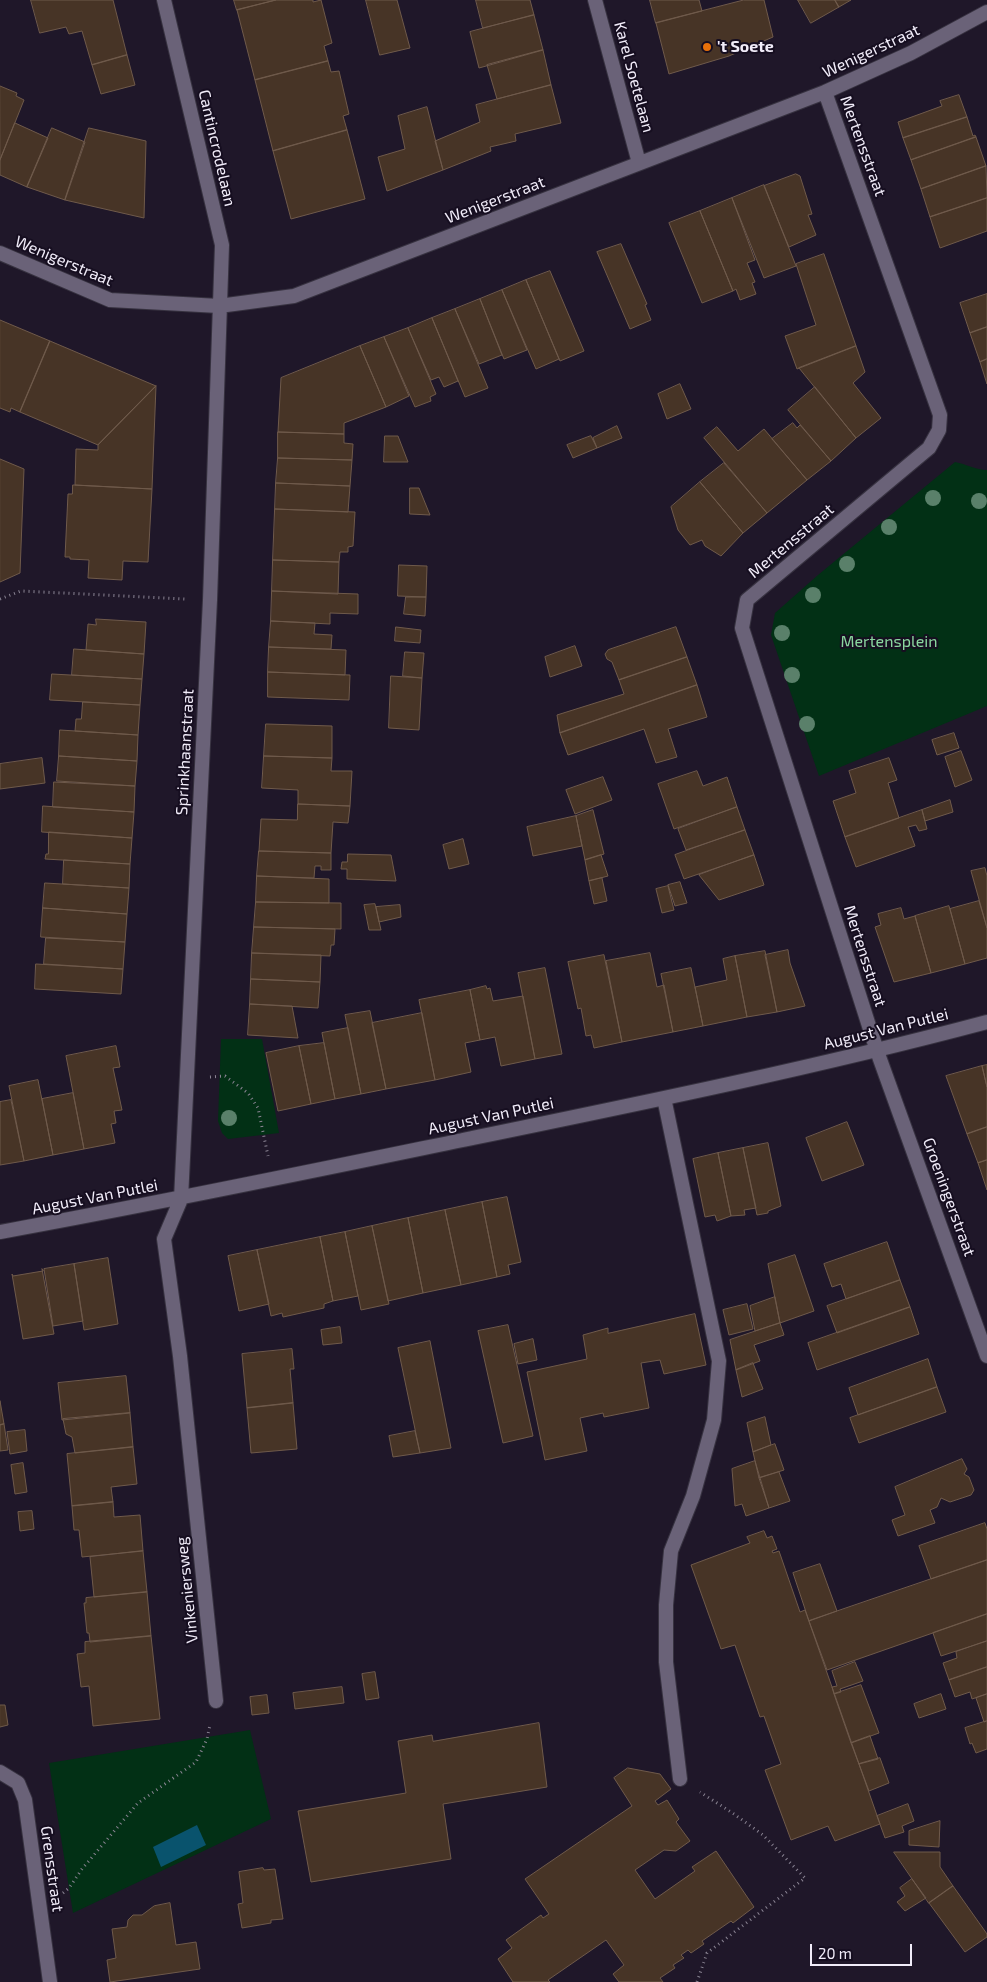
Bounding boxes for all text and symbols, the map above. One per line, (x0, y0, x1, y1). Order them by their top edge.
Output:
street label: Karel Soetelaan (610, 19, 658, 135)
street label: Wenigerstraat (819, 20, 923, 82)
place label: 't Soete (717, 37, 774, 57)
marker: 't Soete (701, 41, 713, 53)
street label: Cantincrodelaan (194, 88, 240, 208)
street label: Mertensstraat (836, 93, 890, 199)
street label: Wenigerstraat (443, 172, 547, 228)
street label: Wenigerstraat (12, 232, 116, 290)
street label: Mertensstraat (744, 500, 838, 582)
park label: Mertensplein (840, 632, 938, 652)
street label: Sprinkhaanstraat (172, 688, 198, 816)
street label: Mertensstraat (840, 903, 890, 1009)
street label: August Van Putlei (822, 1004, 950, 1054)
street label: August Van Putlei (426, 1093, 556, 1139)
street label: Groeningerstraat (919, 1135, 979, 1259)
street label: August Van Putlei (30, 1175, 160, 1219)
street label: Vinkeniersweg (172, 1536, 202, 1644)
street label: Grensstraat (36, 1825, 68, 1913)
scale bar (812, 1934, 914, 1966)
text: 20 m (818, 1944, 852, 1962)

